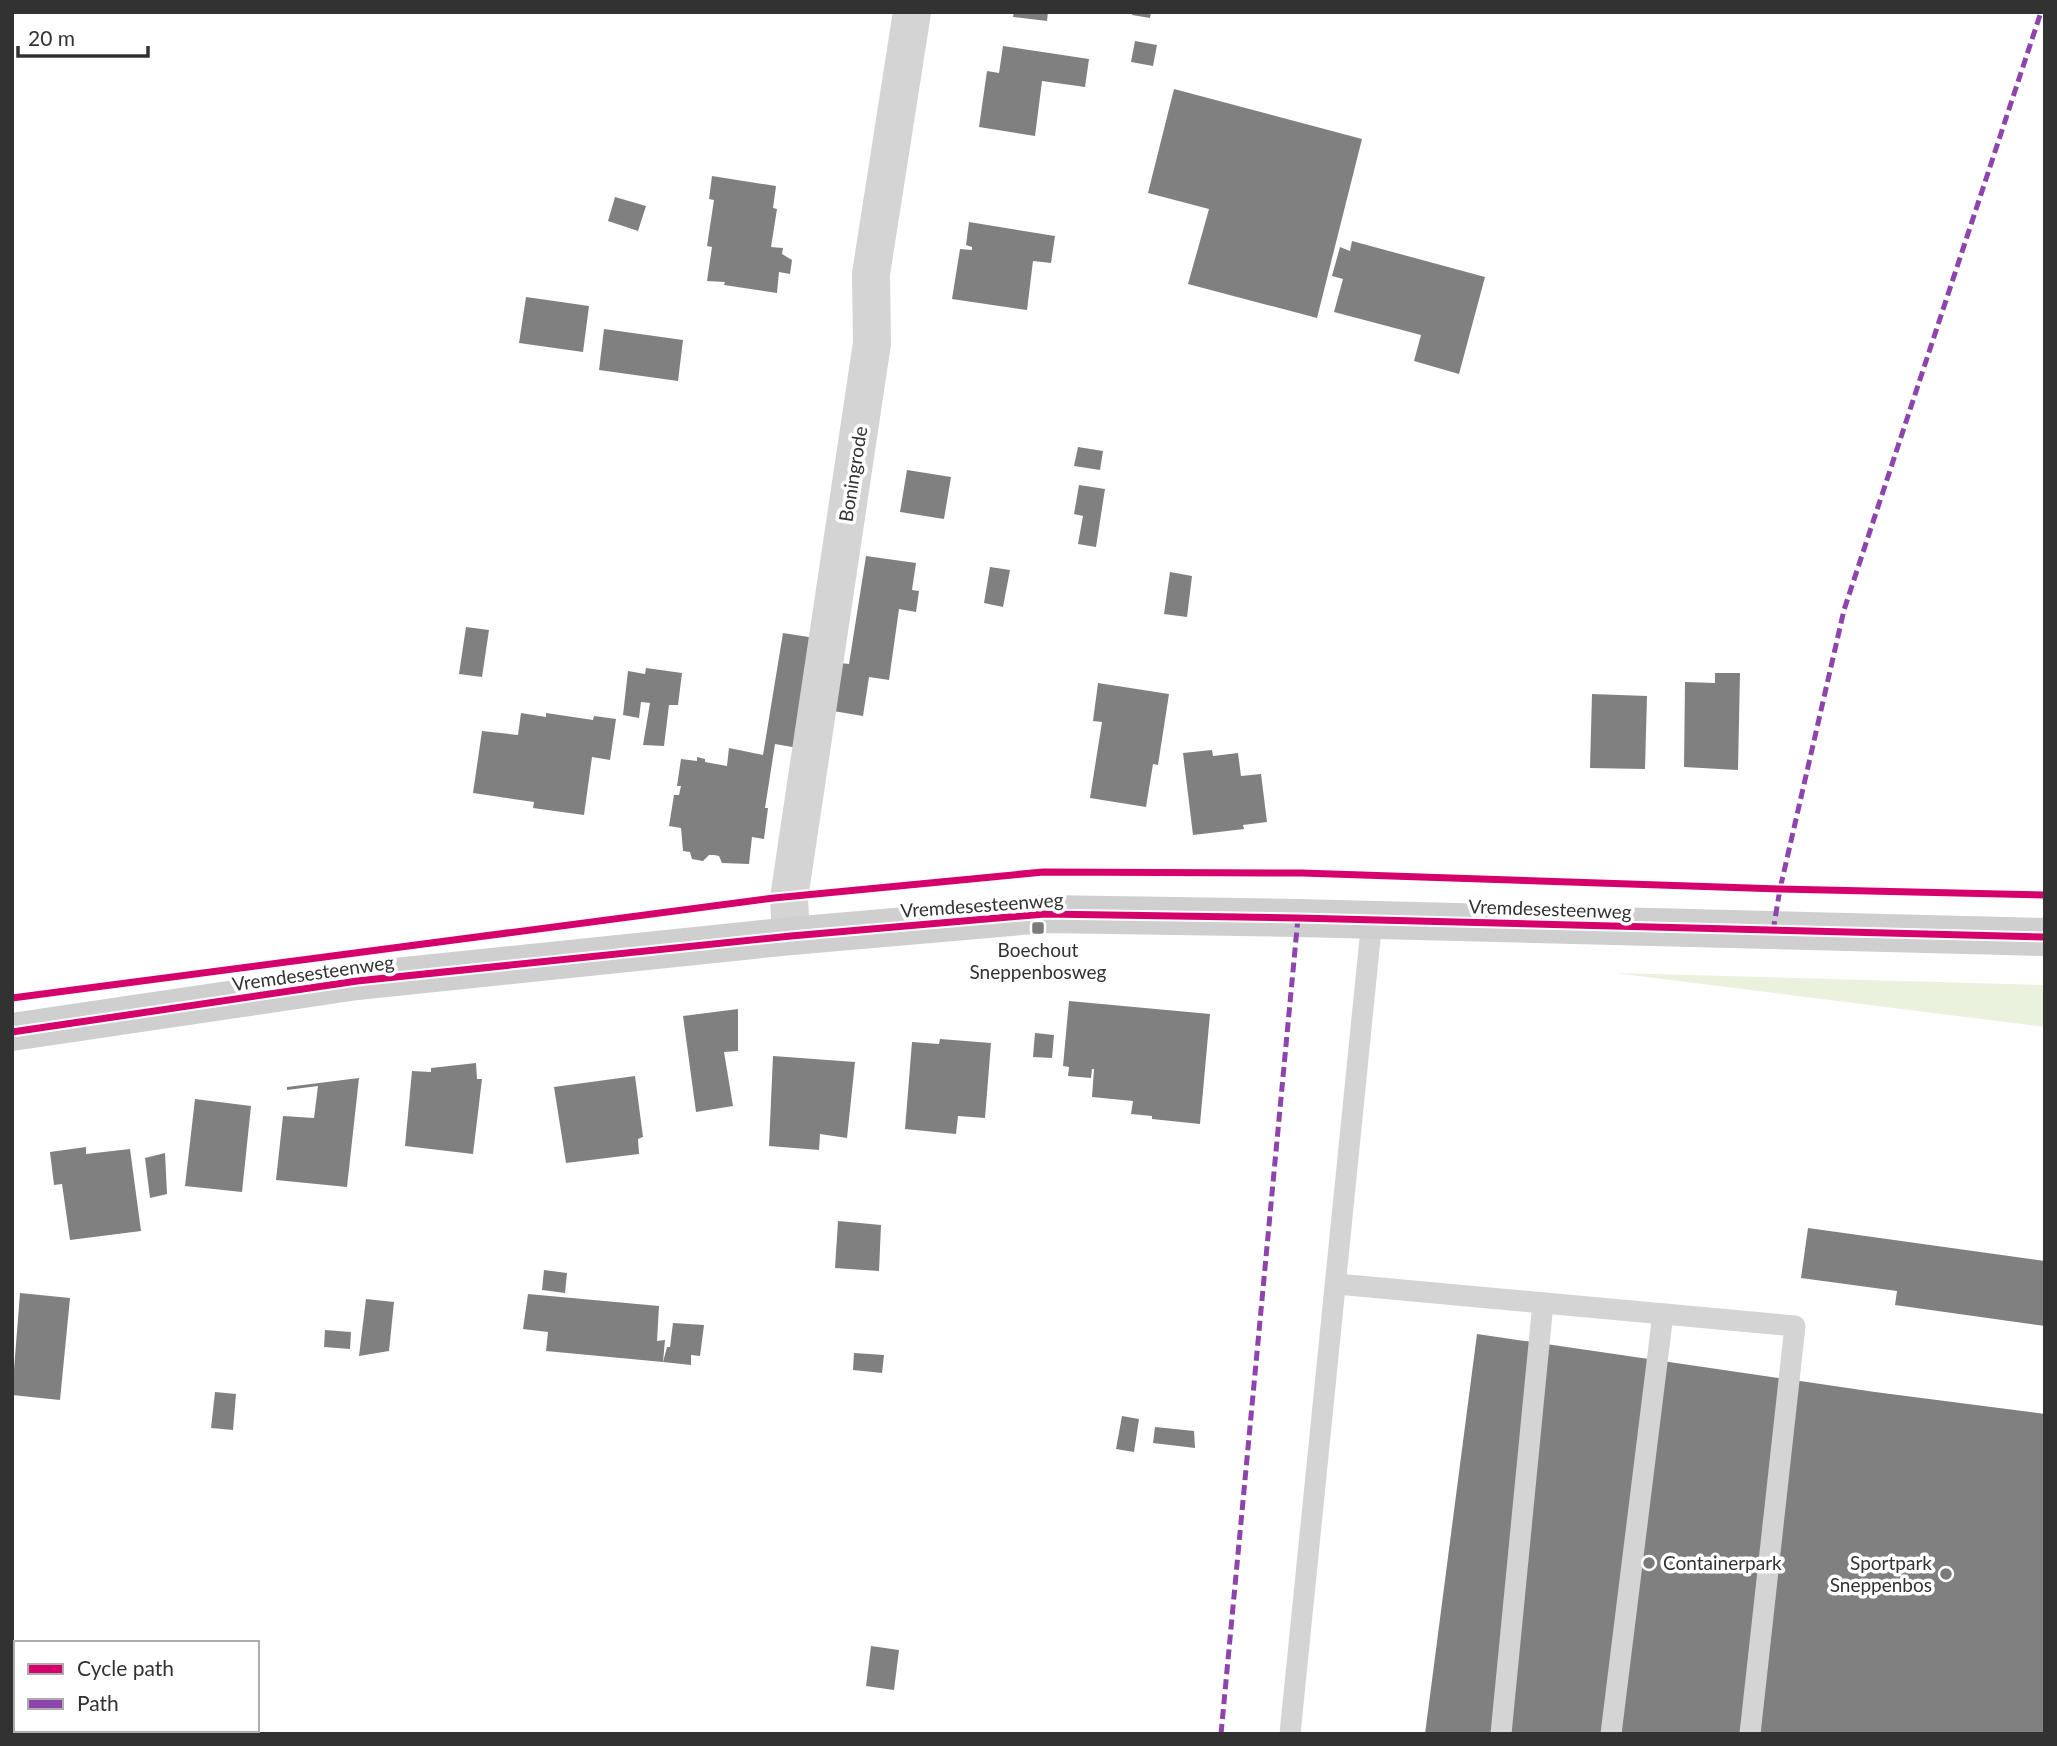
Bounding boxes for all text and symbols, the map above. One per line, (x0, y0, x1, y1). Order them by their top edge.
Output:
scale bar (18, 14, 147, 58)
text: 20 m (28, 25, 75, 50)
street label: Boningrode (834, 424, 871, 523)
street label: Vremdesesteenweg (900, 887, 1064, 922)
street label: Vremdesesteenweg (1468, 894, 1632, 923)
marker: Boechout Sneppenbosweg (1030, 920, 1046, 936)
place label: Boechout Sneppenbosweg (969, 938, 1107, 983)
street label: Vremdesesteenweg (231, 950, 395, 995)
place label: Containerpark (1663, 1551, 1782, 1574)
place label: Sportpark Sneppenbos (1830, 1551, 1932, 1596)
marker: Containerpark (1641, 1555, 1657, 1571)
marker: Sportpark Sneppenbos (1938, 1566, 1954, 1582)
legend (14, 1641, 259, 1732)
text: Cycle path (77, 1655, 174, 1680)
text: Path (77, 1690, 119, 1715)

